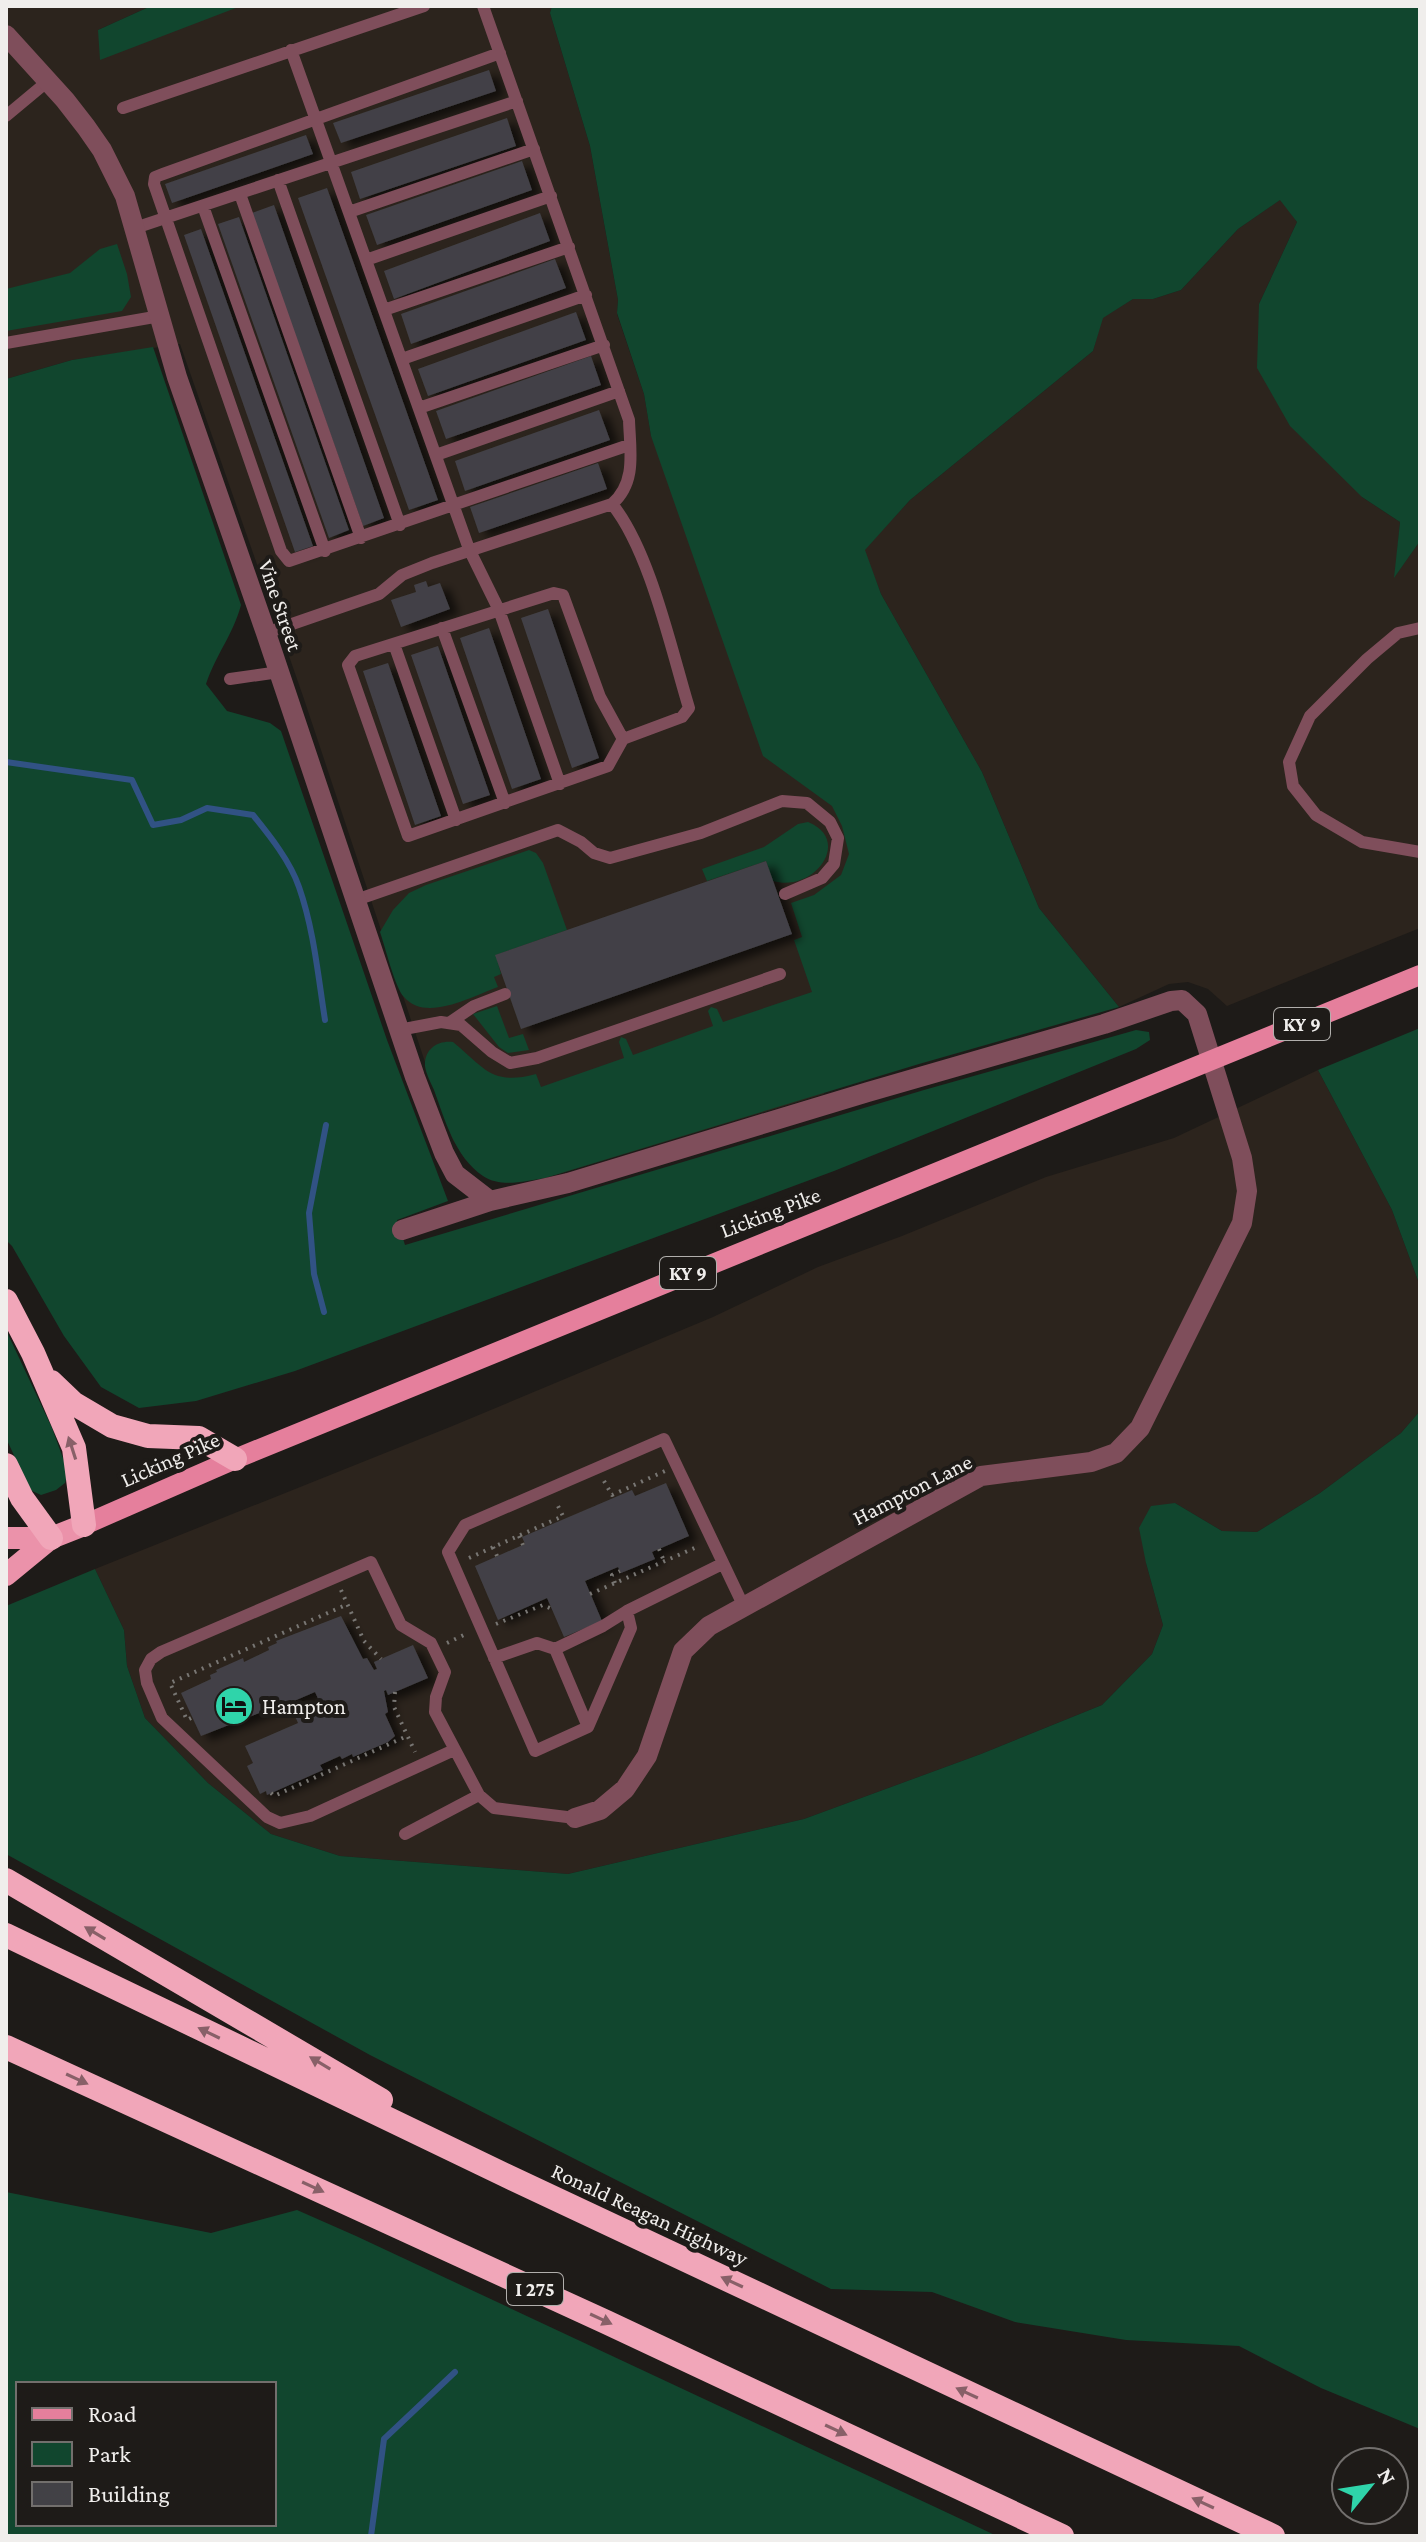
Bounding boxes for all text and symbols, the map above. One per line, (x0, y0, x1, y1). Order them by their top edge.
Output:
street label: Vine Street (253, 556, 308, 655)
road number: KY 9 (1274, 1008, 1330, 1040)
street label: Licking Pike (716, 1182, 824, 1243)
road number: KY 9 (660, 1257, 716, 1289)
street label: Licking Pike (117, 1427, 223, 1492)
one-way arrow (66, 1436, 78, 1460)
street label: Hampton Lane (848, 1449, 976, 1530)
hotel icon: Hampton (213, 1685, 255, 1727)
place label: Hampton (262, 1694, 346, 1719)
one-way arrow (84, 1926, 106, 1940)
one-way arrow (198, 2026, 221, 2040)
one-way arrow (309, 2056, 331, 2070)
one-way arrow (65, 2072, 89, 2086)
street label: Ronald Reagan Highway (548, 2158, 753, 2271)
one-way arrow (302, 2180, 325, 2194)
road number: I 275 (507, 2273, 563, 2305)
one-way arrow (720, 2275, 744, 2289)
one-way arrow (589, 2312, 612, 2326)
legend (16, 2382, 276, 2526)
one-way arrow (956, 2386, 979, 2400)
text: Road (88, 2400, 137, 2427)
one-way arrow (824, 2423, 848, 2437)
text: Park (88, 2440, 131, 2467)
north arrow (1330, 2446, 1410, 2526)
text: N (1372, 2464, 1401, 2489)
text: Building (88, 2480, 170, 2507)
one-way arrow (1191, 2496, 1214, 2510)

